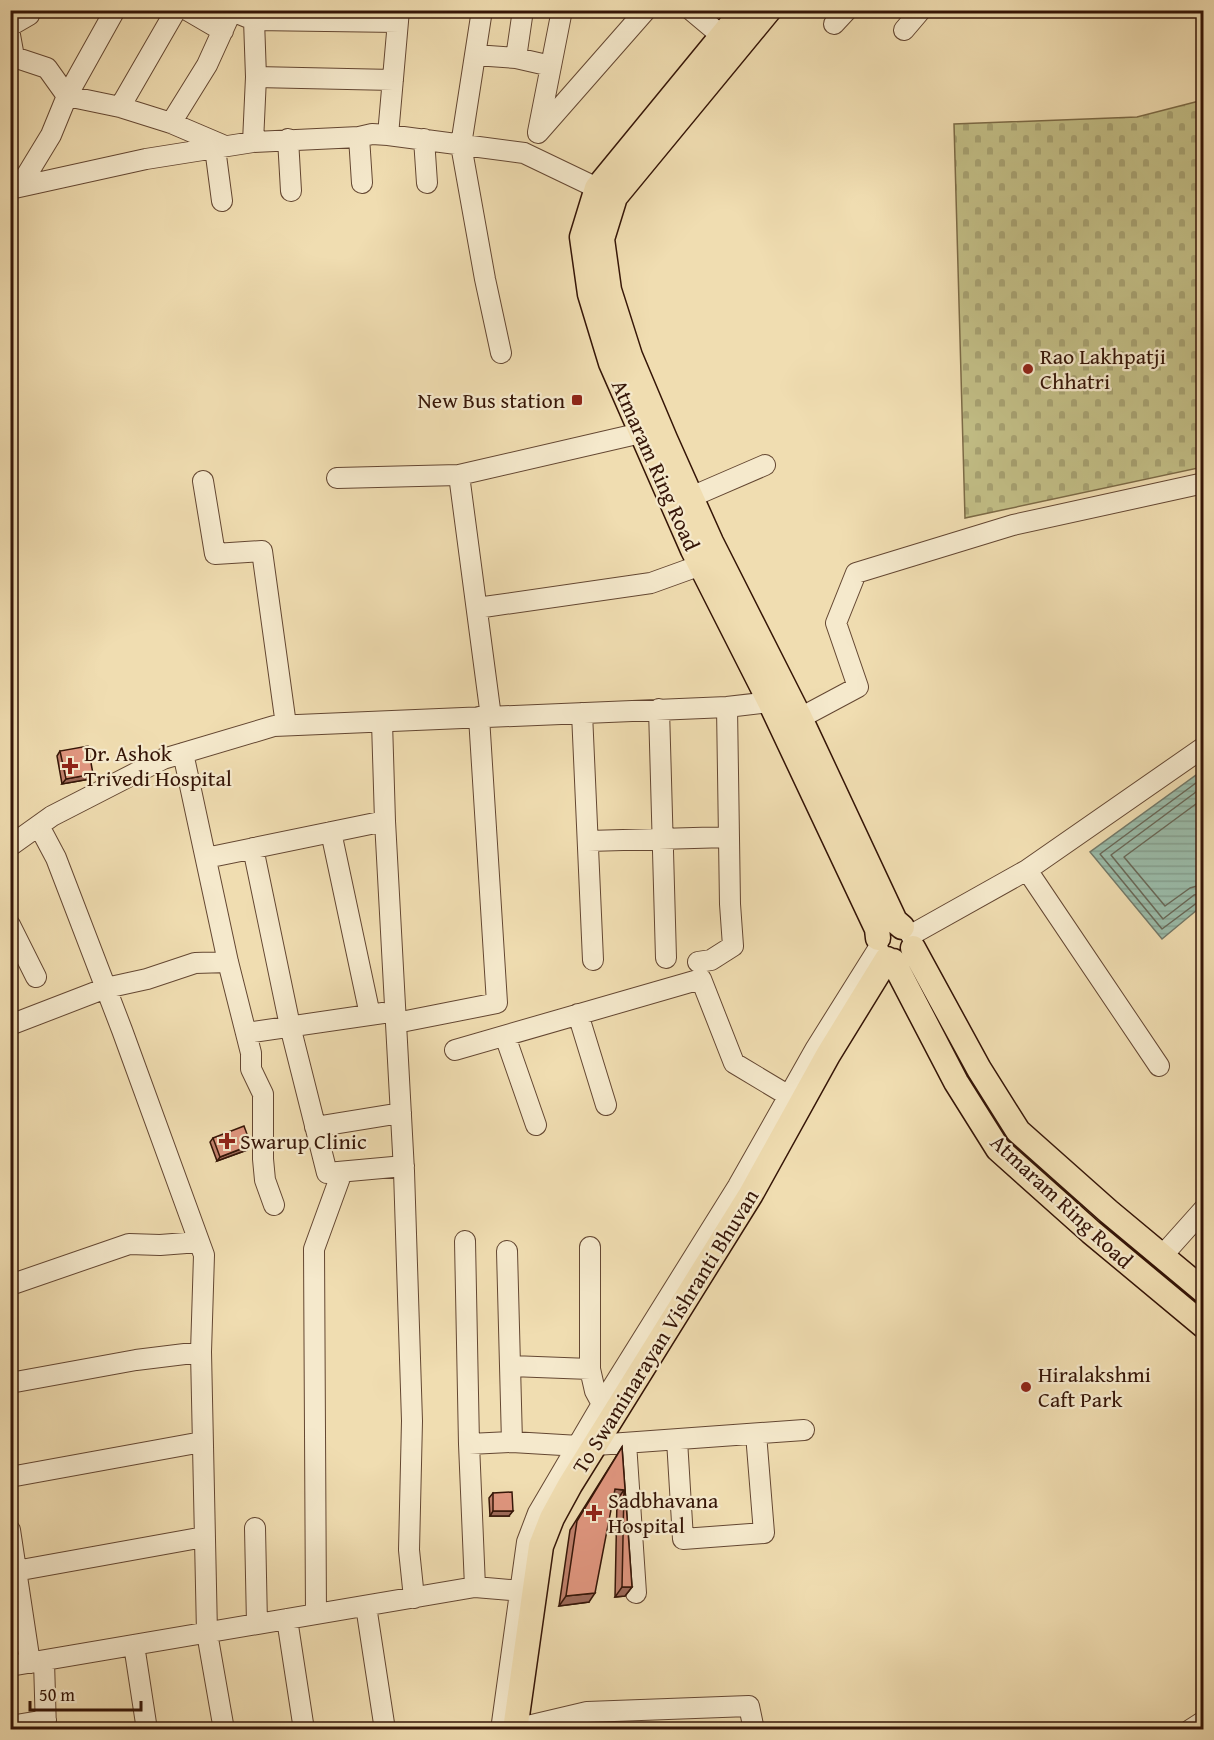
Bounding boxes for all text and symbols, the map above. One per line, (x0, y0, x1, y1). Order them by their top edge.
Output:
place label: Rao Lakhpatji Chhatri (1040, 340, 1166, 397)
marker: Rao Lakhpatji Chhatri (1021, 362, 1035, 376)
street label: Atmaram Ring Road (604, 374, 708, 556)
place label: New Bus station (417, 384, 566, 416)
marker: New Bus station (570, 393, 584, 407)
place label: Dr. Ashok Trivedi Hospital (84, 737, 232, 794)
marker: Dr. Ashok Trivedi Hospital (61, 757, 79, 775)
place label: Swarup Clinic (240, 1125, 367, 1157)
street label: Atmaram Ring Road (984, 1126, 1141, 1276)
marker: Swarup Clinic (218, 1132, 236, 1150)
street label: To Swaminarayan Vishranti Bhuvan (564, 1182, 766, 1480)
place label: Hiralakshmi Caft Park (1038, 1358, 1151, 1415)
marker: Hiralakshmi Caft Park (1019, 1380, 1033, 1394)
place label: Sadbhavana Hospital (608, 1484, 719, 1541)
marker: Sadbhavana Hospital (585, 1504, 603, 1522)
scale bar (30, 1674, 141, 1712)
text: 50 m (39, 1681, 75, 1708)

